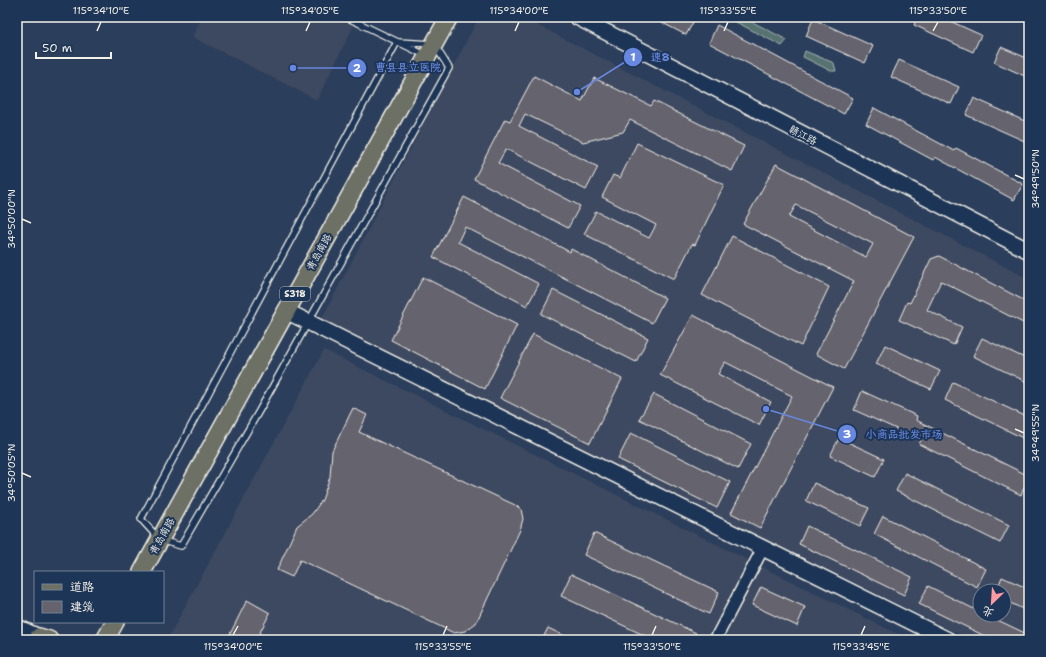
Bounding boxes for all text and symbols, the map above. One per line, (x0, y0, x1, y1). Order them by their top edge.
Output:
text: 115°34'10"E (73, 4, 129, 17)
text: 115°34'05"E (281, 4, 339, 17)
text: 115°34'00"E (489, 4, 549, 17)
text: 115°33'55"E (700, 4, 757, 17)
text: 115°33'50"E (909, 4, 967, 17)
scale bar (36, 34, 111, 60)
text: 50 m (42, 40, 72, 56)
callout: 速8 (623, 45, 677, 68)
text: 1 (630, 49, 636, 65)
text: 速8 (651, 50, 670, 65)
callout: 曹县县立医院 (347, 56, 449, 79)
text: 2 (353, 60, 362, 76)
text: 曹县县立医院 (375, 60, 441, 75)
street label: 赣江路 (787, 122, 819, 148)
text: 34°49'50"N (1029, 149, 1042, 209)
text: 34°50'00"N (5, 189, 18, 249)
street label: 青岛南路 (304, 231, 334, 273)
road number: S318 (280, 287, 310, 301)
text: 34°49'55"N (1029, 404, 1042, 462)
callout: 小商品批发市场 (837, 422, 950, 445)
text: 3 (843, 426, 851, 442)
text: 小商品批发市场 (866, 427, 943, 442)
text: 34°50'05"N (5, 444, 18, 502)
street label: 青岛南路 (147, 515, 177, 557)
legend (34, 571, 164, 623)
text: 道路 (70, 579, 94, 595)
north arrow (972, 583, 1012, 623)
text: 建筑 (70, 599, 94, 615)
text: 北 (980, 602, 996, 621)
text: 115°34'00"E (203, 640, 263, 653)
text: 115°33'55"E (415, 640, 472, 653)
text: 115°33'50"E (623, 640, 681, 653)
text: 115°33'45"E (832, 640, 890, 653)

